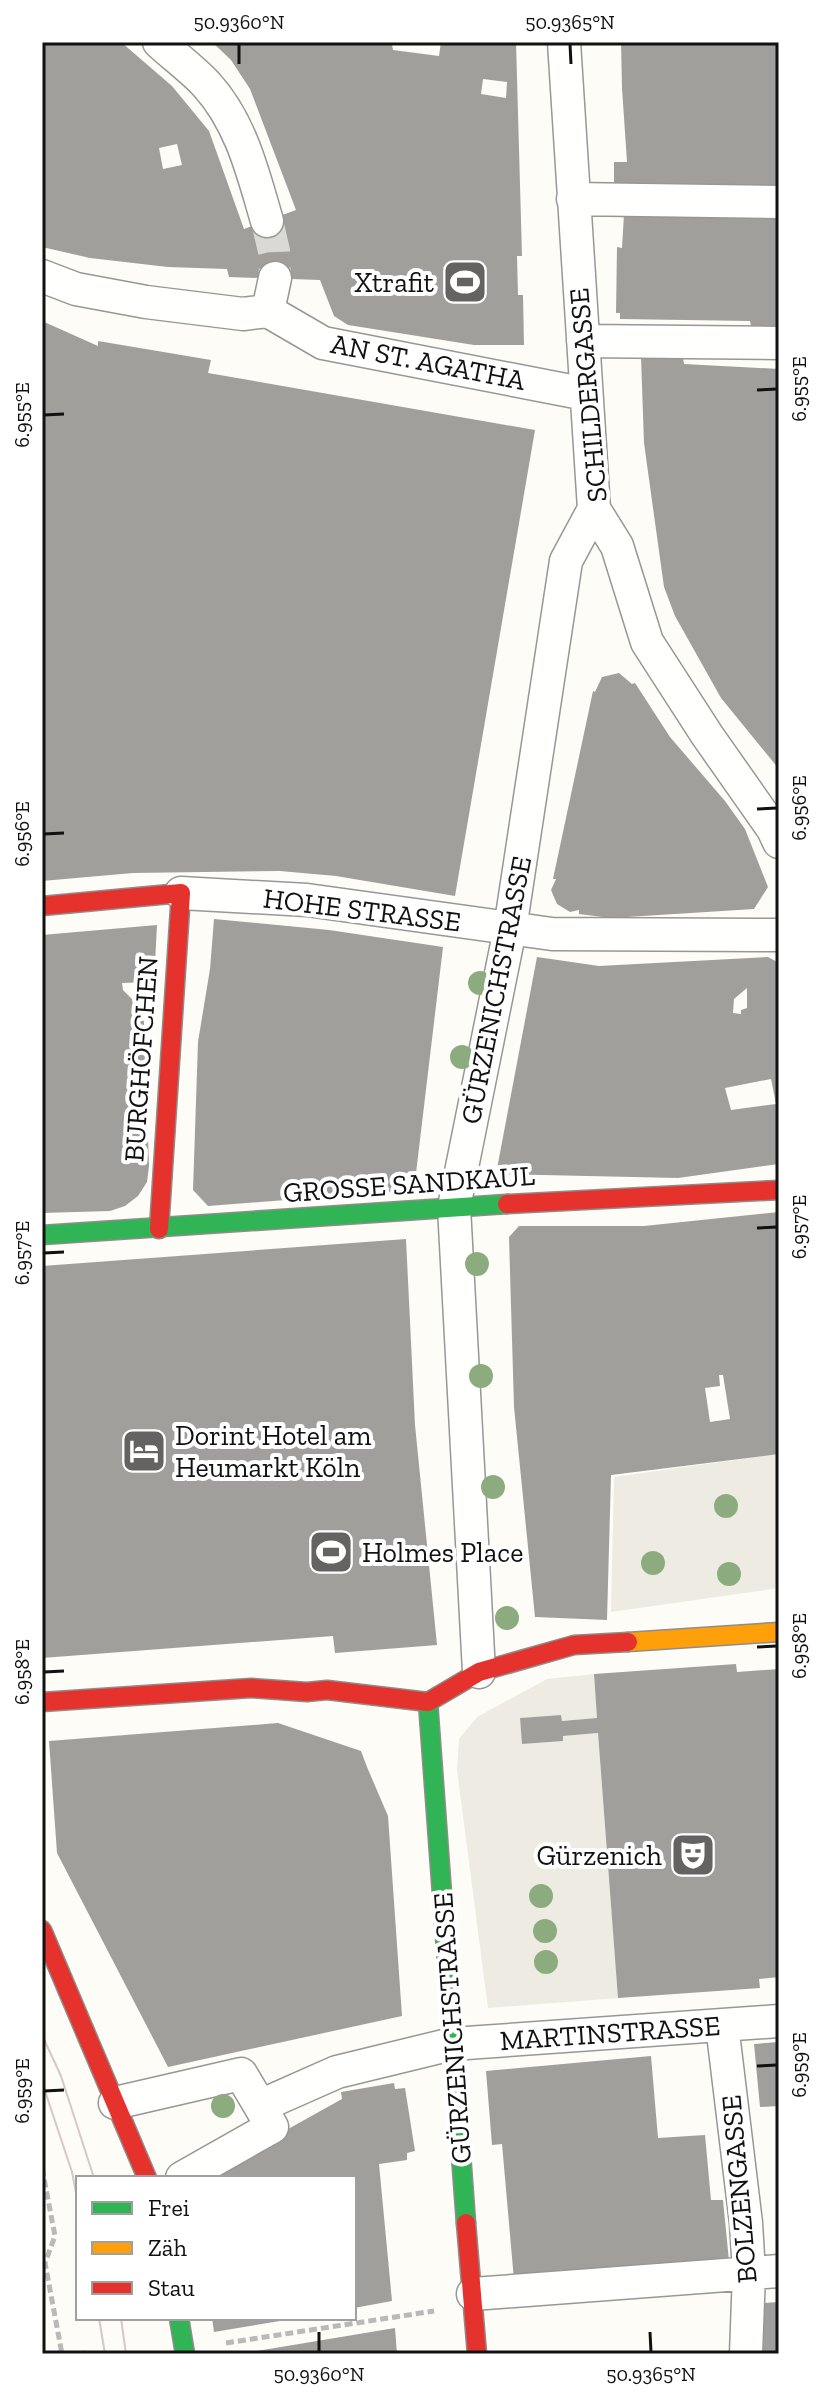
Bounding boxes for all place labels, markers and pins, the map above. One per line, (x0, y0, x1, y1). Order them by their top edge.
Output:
sports icon: Xtrafit (441, 258, 489, 306)
place label: Xtrafit (354, 266, 435, 299)
place label: Dorint Hotel am Heumarkt Köln (175, 1419, 371, 1484)
hotel icon: Dorint Hotel am Heumarkt Köln (120, 1427, 168, 1475)
sports icon: Holmes Place (307, 1528, 355, 1576)
place label: Holmes Place (362, 1536, 523, 1569)
theatre icon: Gürzenich (669, 1831, 717, 1879)
place label: Gürzenich (537, 1839, 662, 1872)

